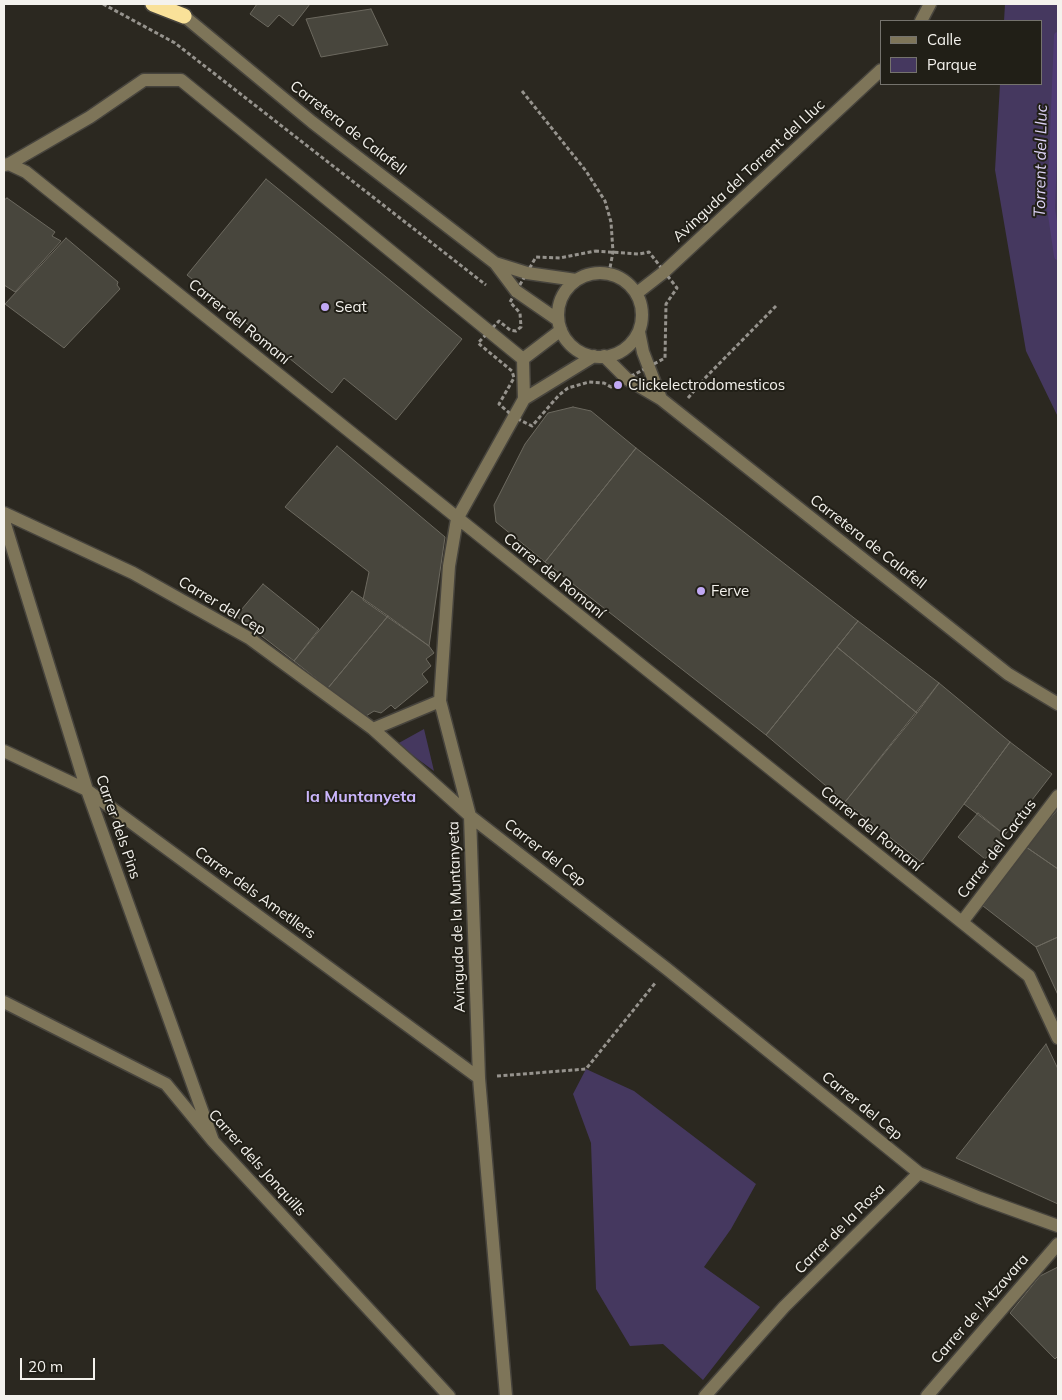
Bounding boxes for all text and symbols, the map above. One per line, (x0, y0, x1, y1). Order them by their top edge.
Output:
legend (880, 20, 1042, 85)
text: Calle (927, 30, 961, 49)
text: Parque (927, 55, 977, 74)
street label: Carretera de Calafell (286, 77, 410, 179)
street label: Avinguda del Torrent del Lluc (669, 96, 829, 246)
water label: Torrent del Lluc (1030, 104, 1052, 218)
street label: Carrer del Romaní (185, 276, 293, 368)
place label: Seat (335, 298, 367, 316)
marker: Seat (319, 301, 331, 313)
place label: Clickelectrodomesticos (628, 376, 785, 394)
marker: Clickelectrodomesticos (612, 379, 624, 391)
street label: Carretera de Calafell (806, 491, 930, 593)
street label: Carrer del Romaní (500, 530, 608, 622)
street label: Carrer del Cep (175, 573, 269, 639)
place label: Ferve (711, 582, 749, 600)
marker: Ferve (695, 585, 707, 597)
street label: Carrer dels Pins (92, 773, 144, 881)
street label: Carrer del Romaní (817, 783, 925, 875)
district label: la Muntanyeta (306, 787, 416, 807)
street label: Carrer del Cactus (954, 796, 1040, 902)
street label: Carrer del Cep (501, 815, 589, 891)
street label: Avinguda de la Muntanyeta (445, 821, 469, 1013)
street label: Carrer dels Ametllers (191, 843, 319, 943)
street label: Carrer del Cep (818, 1068, 906, 1144)
street label: Carrer dels Jonquills (204, 1106, 310, 1220)
street label: Carrer de la Rosa (791, 1180, 889, 1278)
street label: Carrer de l'Atzavara (928, 1251, 1032, 1367)
scale bar (22, 1348, 98, 1380)
text: 20 m (28, 1357, 63, 1376)

